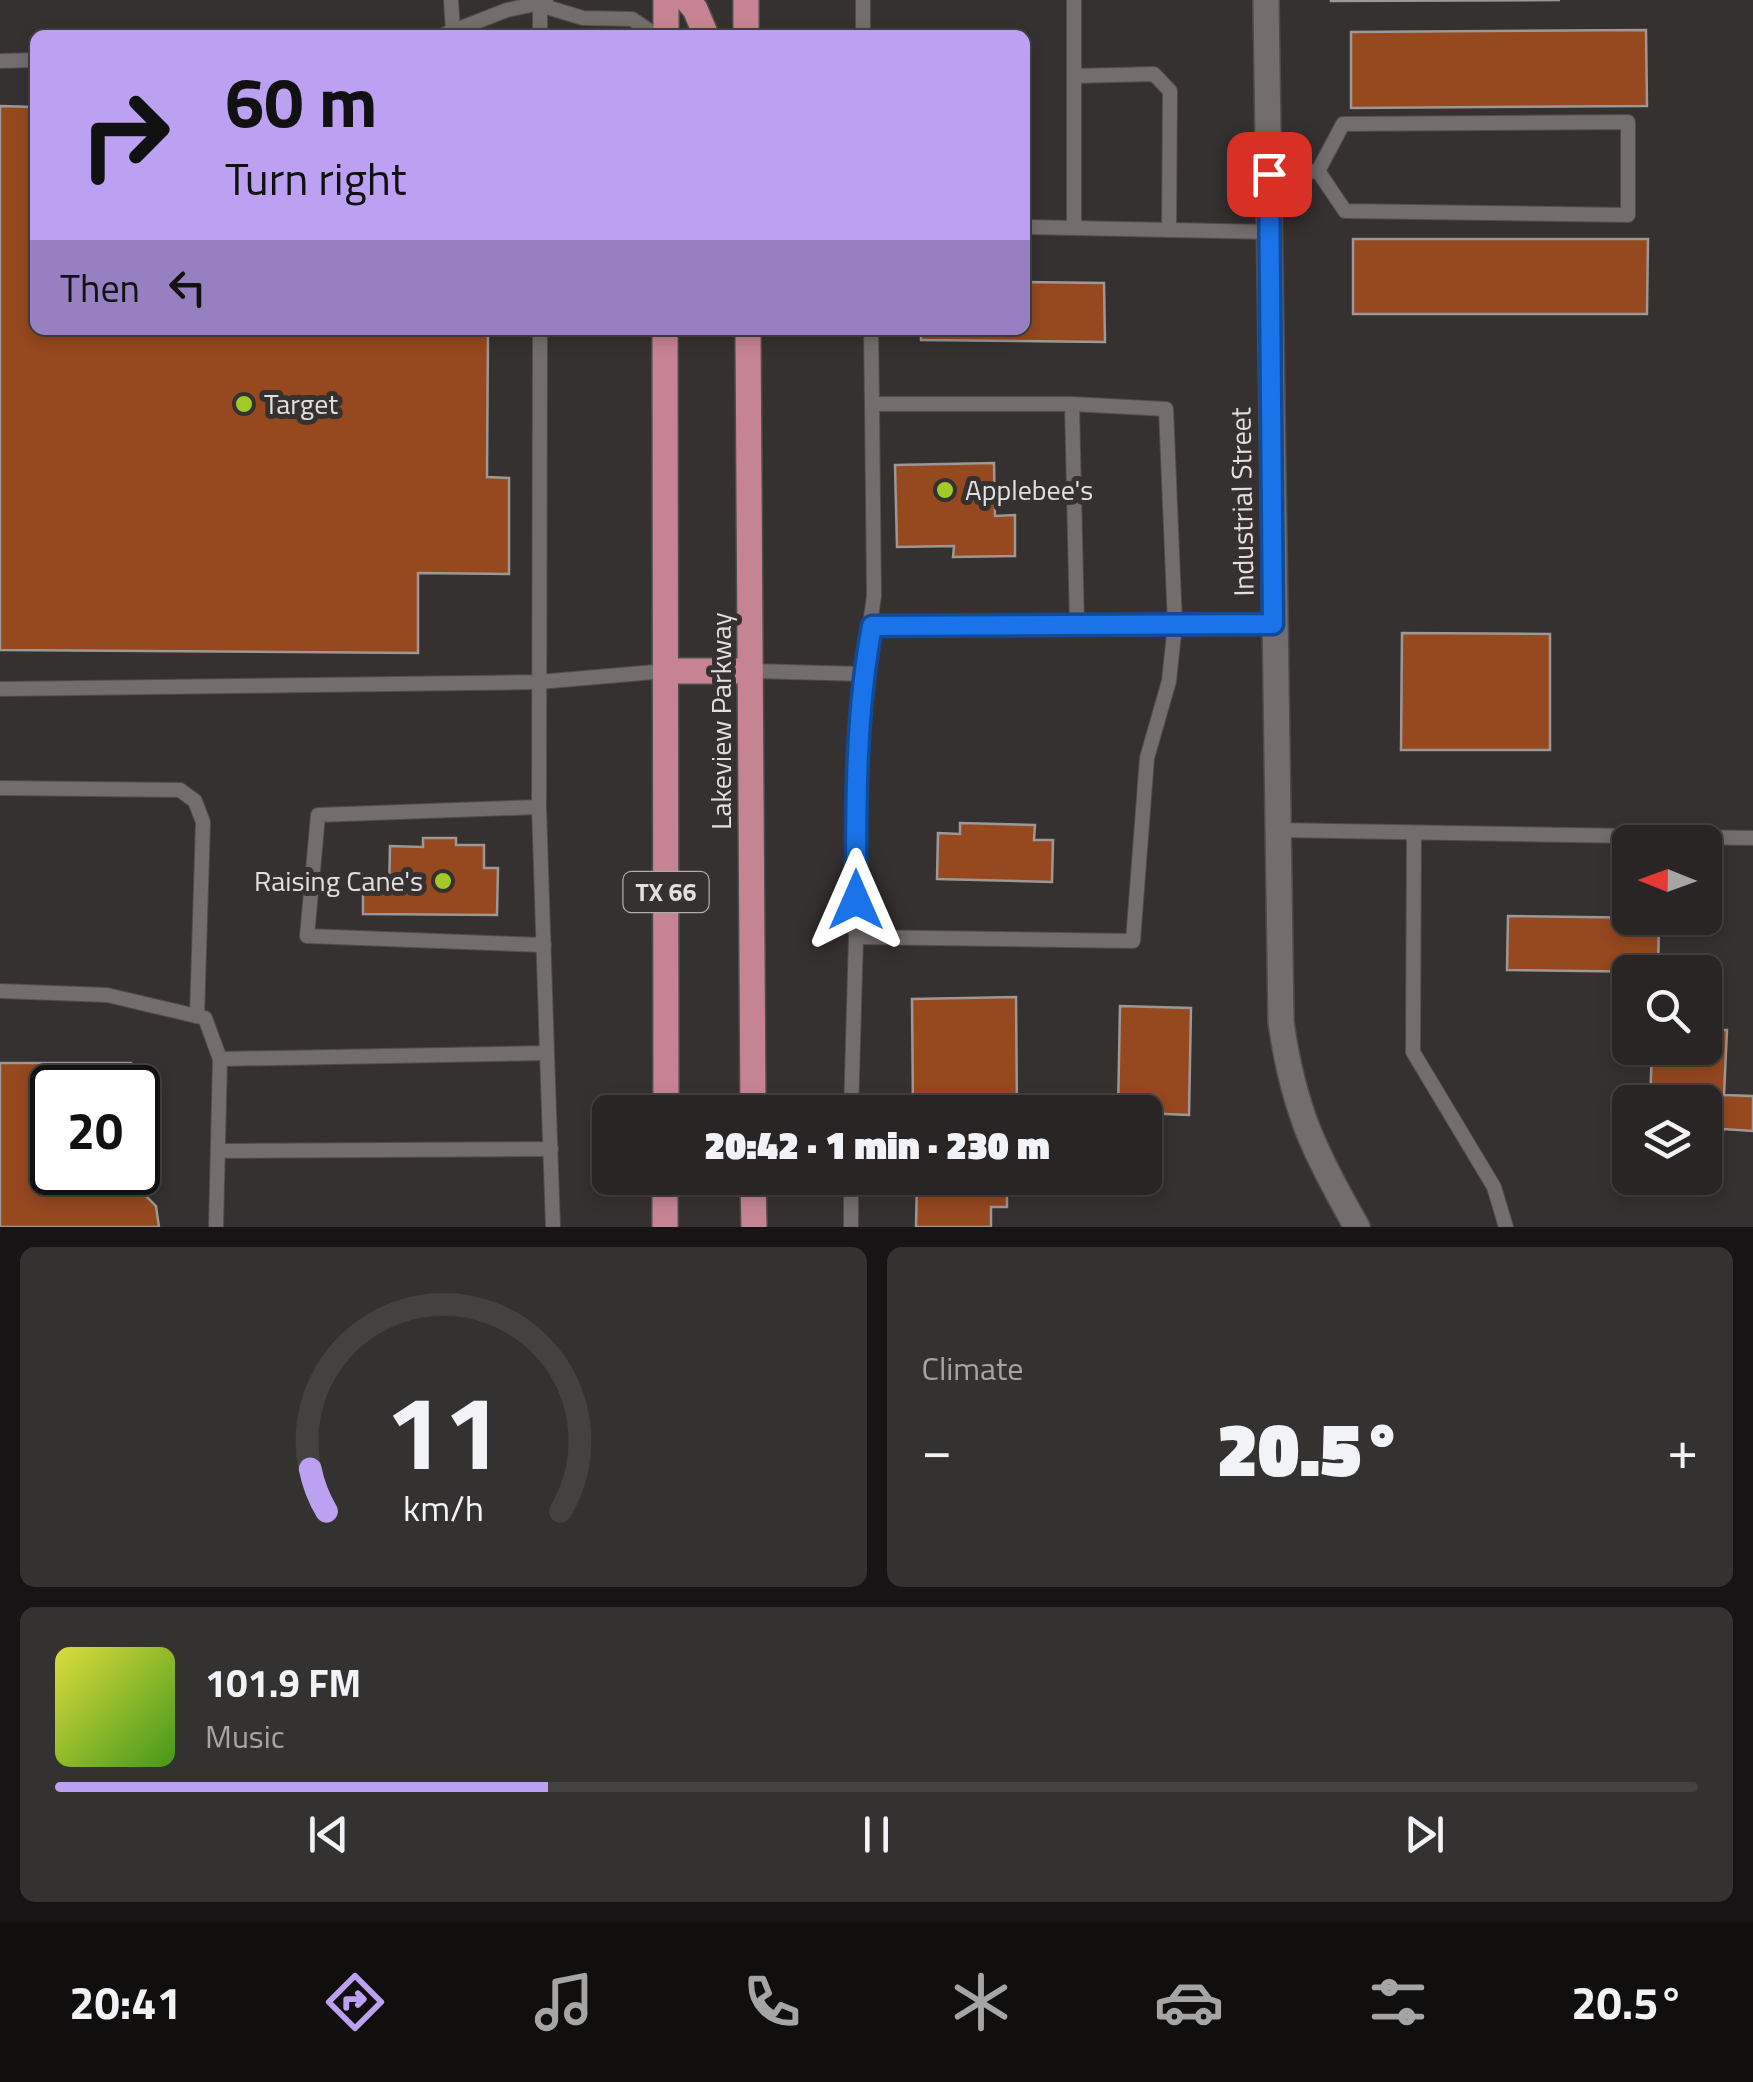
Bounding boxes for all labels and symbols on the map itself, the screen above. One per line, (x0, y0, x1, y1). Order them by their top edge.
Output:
pin (1227, 132, 1312, 217)
place label: Target (264, 382, 338, 425)
marker: Target (233, 393, 255, 415)
street label: Industrial Street (1218, 407, 1265, 597)
place label: Applebee's (965, 468, 1093, 511)
marker: Applebee's (934, 479, 956, 501)
street label: Lakeview Parkway (699, 612, 742, 830)
north arrow (1612, 825, 1722, 935)
position arrow (804, 848, 908, 952)
place label: Raising Cane's (254, 859, 423, 902)
marker: Raising Cane's (432, 870, 454, 892)
road number: TX 66 (624, 872, 708, 912)
speed limit sign: 20 (30, 1065, 160, 1195)

